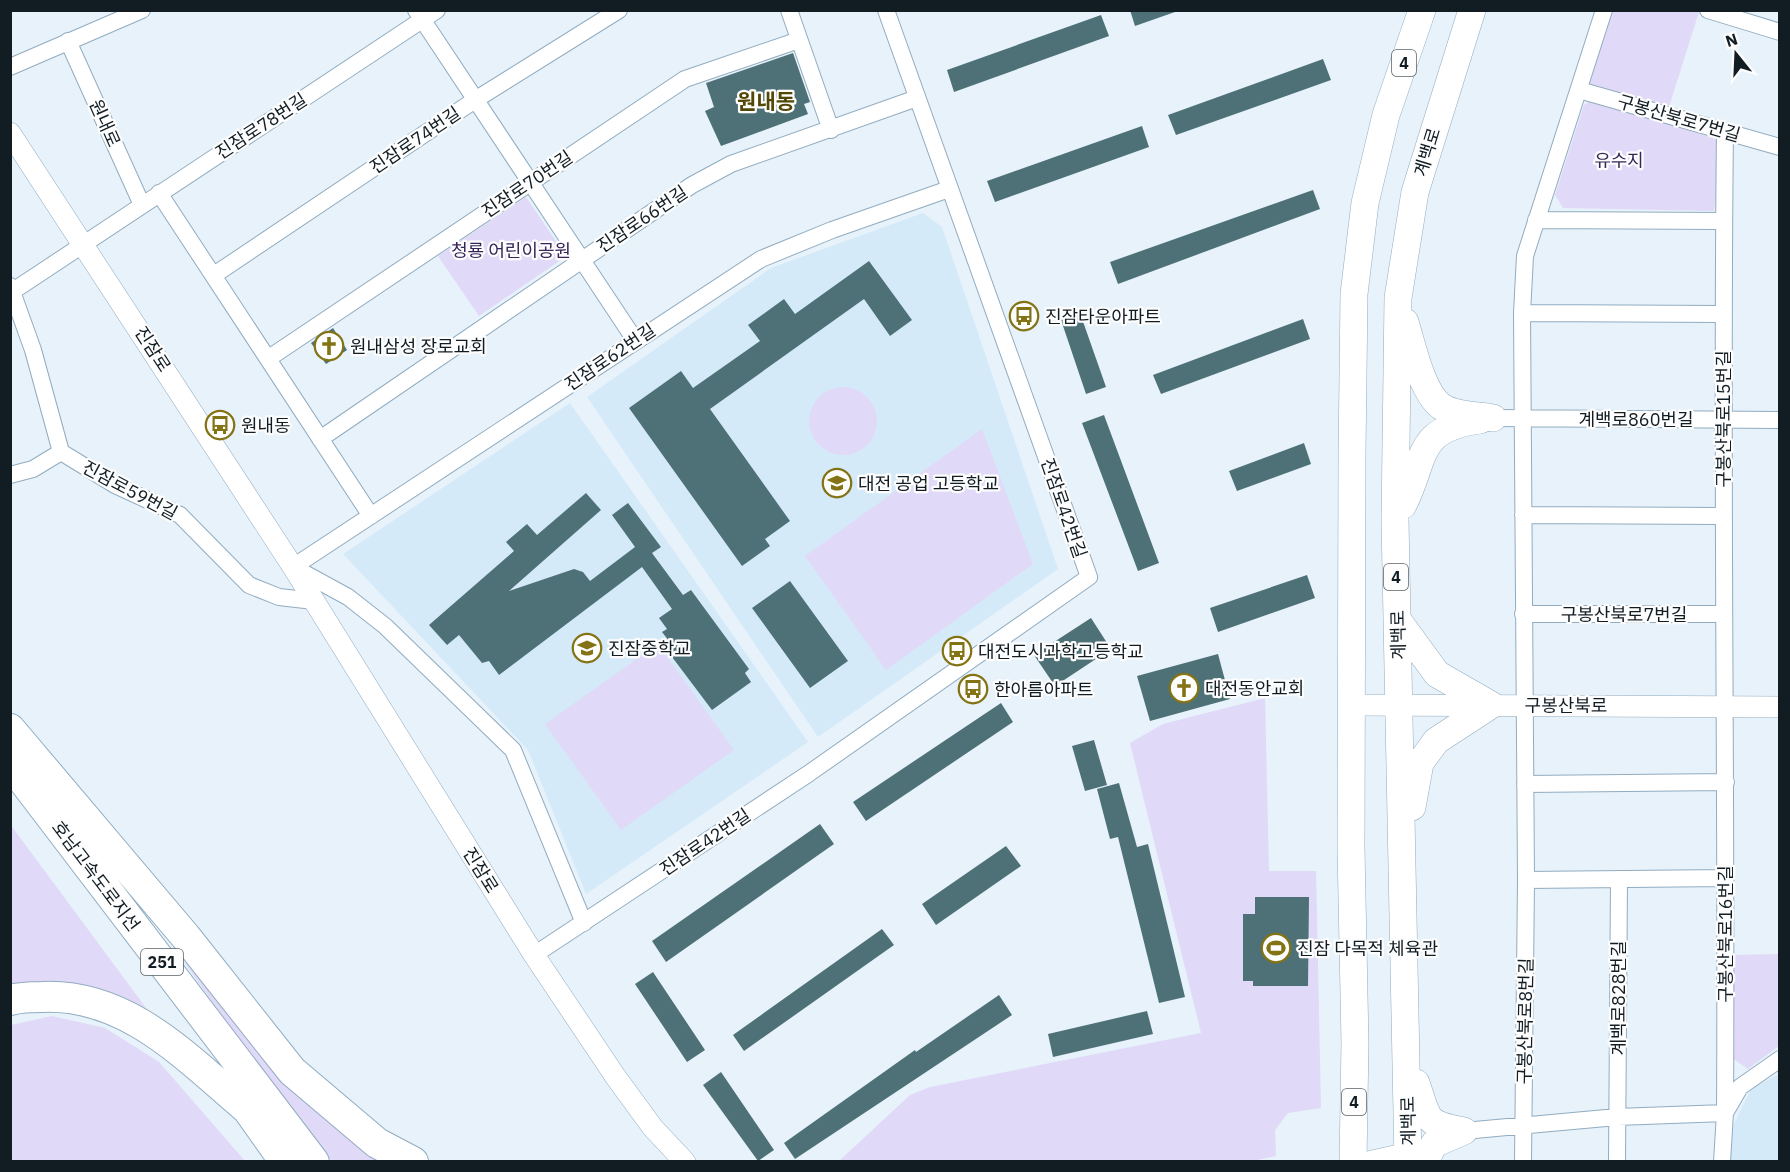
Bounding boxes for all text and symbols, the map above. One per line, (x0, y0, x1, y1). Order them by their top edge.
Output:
north arrow (1706, 24, 1766, 84)
text: N (1723, 28, 1740, 51)
road number: 4 (1392, 50, 1416, 76)
district label: 원내동 (737, 87, 795, 115)
street label: 진잠로78번길 (211, 88, 311, 164)
street label: 구봉산북로7번길 (1615, 89, 1743, 147)
street label: 원내로 (84, 96, 126, 150)
street label: 진잠로74번길 (365, 101, 465, 179)
street label: 계백로 (1409, 125, 1445, 179)
street label: 진잠로70번길 (477, 145, 577, 223)
park label: 유수지 (1594, 149, 1644, 172)
street label: 진잠로66번길 (592, 180, 692, 258)
park label: 청룡 어린이공원 (451, 239, 571, 262)
bus stop icon: 진잠타운아파트 (1008, 300, 1040, 332)
place label: 진잠타운아파트 (1045, 305, 1161, 328)
street label: 진잠로62번길 (560, 318, 660, 396)
street label: 진잠로 (130, 322, 176, 376)
church icon: 원내삼성 장로교회 (313, 330, 345, 362)
place label: 원내삼성 장로교회 (350, 335, 487, 358)
street label: 구봉산북로15번길 (1712, 350, 1735, 488)
street label: 계백로860번길 (1578, 408, 1694, 431)
bus stop icon: 원내동 (204, 409, 236, 441)
place label: 원내동 (241, 414, 291, 437)
street label: 진잠로59번길 (79, 455, 181, 525)
street label: 진잠로42번길 (1036, 455, 1092, 561)
school or university icon: 대전 공업 고등학교 (821, 467, 853, 499)
place label: 대전 공업 고등학교 (858, 472, 999, 495)
road number: 4 (1384, 564, 1408, 590)
street label: 구봉산북로7번길 (1561, 603, 1687, 626)
street label: 계백로 (1386, 610, 1410, 660)
school or university icon: 진잠중학교 (571, 632, 603, 664)
bus stop icon: 대전도시과학고등학교 (941, 635, 973, 667)
place label: 진잠중학교 (608, 637, 691, 660)
place label: 대전도시과학고등학교 (978, 640, 1144, 663)
church icon: 대전동안교회 (1168, 672, 1200, 704)
bus stop icon: 한아름아파트 (957, 673, 989, 705)
place label: 대전동안교회 (1205, 677, 1304, 700)
place label: 한아름아파트 (994, 678, 1093, 701)
street label: 구봉산북로 (1525, 694, 1607, 717)
street label: 진잠로42번길 (655, 803, 755, 881)
street label: 호남고속도로지선 (47, 816, 145, 936)
street label: 진잠로 (458, 843, 504, 897)
street label: 구봉산북로16번길 (1714, 865, 1737, 1003)
sports icon: 진잠 다목적 체육관 (1260, 932, 1292, 964)
place label: 진잠 다목적 체육관 (1297, 937, 1438, 960)
street label: 계백로828번길 (1607, 940, 1630, 1056)
road number: 251 (141, 949, 183, 975)
street label: 구봉산북로8번길 (1512, 957, 1538, 1085)
road number: 4 (1342, 1089, 1366, 1115)
street label: 계백로 (1396, 1096, 1420, 1146)

